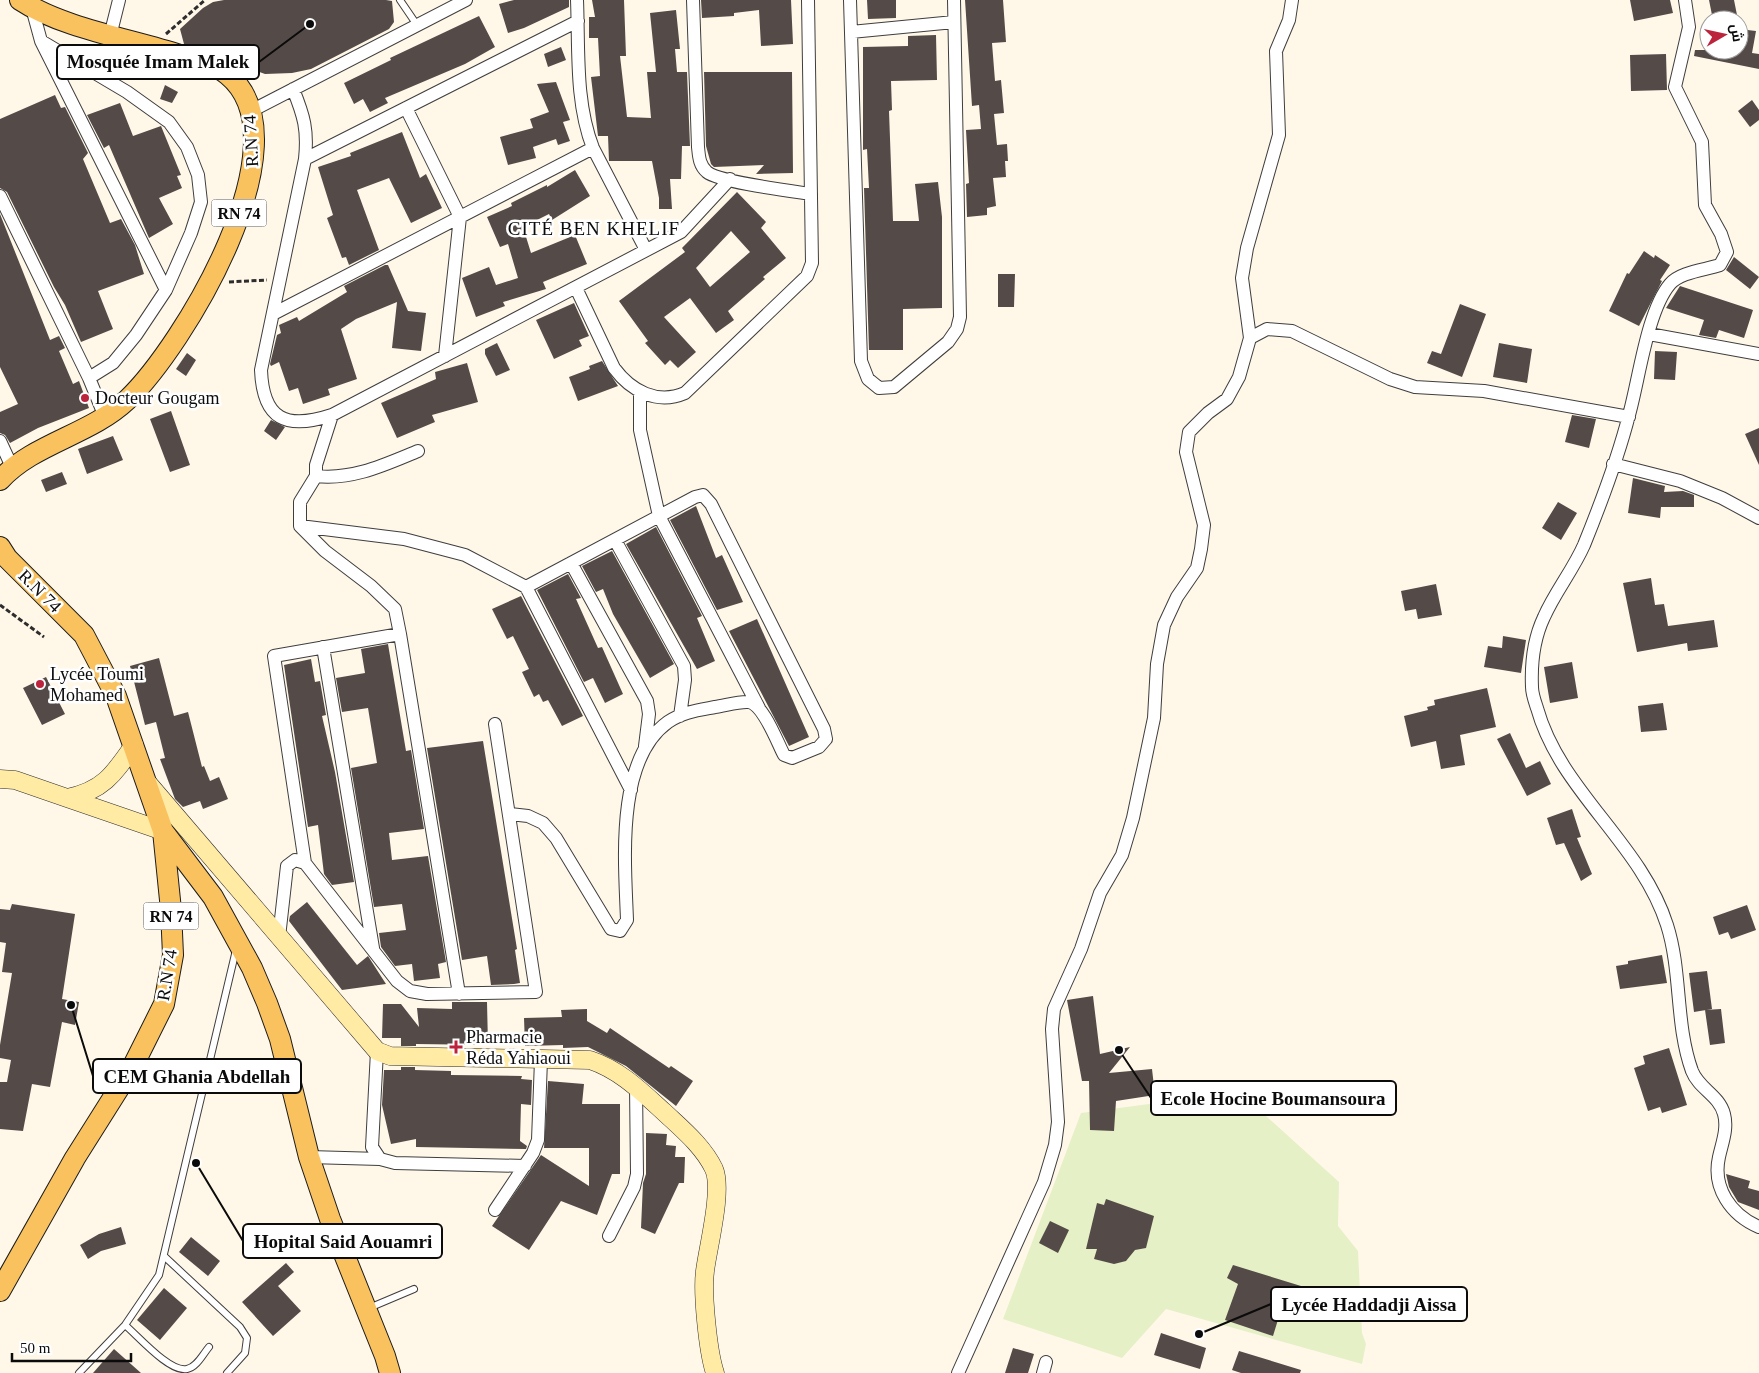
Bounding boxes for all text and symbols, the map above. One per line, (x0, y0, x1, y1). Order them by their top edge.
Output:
north arrow (1699, 10, 1749, 60)
text: ش (1727, 23, 1746, 43)
callout: Mosquée Imam Malek (57, 45, 259, 79)
text: Mosquée Imam Malek (67, 51, 250, 72)
street label: R.N 74 (240, 115, 262, 167)
road number: RN 74 (212, 200, 266, 227)
district label: CITÉ BEN KHELIF (508, 218, 680, 239)
place label: Docteur Gougam (95, 388, 219, 408)
marker: Docteur Gougam (79, 392, 91, 404)
street label: R.N 74 (15, 566, 65, 616)
place label: Lycée Toumi Mohamed (50, 664, 144, 705)
marker: Lycée Toumi Mohamed (34, 678, 46, 690)
road number: RN 74 (144, 902, 198, 929)
street label: R.N 74 (153, 948, 181, 1002)
place label: Pharmacie Réda Yahiaoui (466, 1027, 571, 1068)
marker: Pharmacie Réda Yahiaoui (450, 1041, 462, 1053)
callout: CEM Ghania Abdellah (93, 1059, 301, 1093)
text: CEM Ghania Abdellah (104, 1066, 291, 1087)
callout: Ecole Hocine Boumansoura (1151, 1081, 1396, 1115)
text: Ecole Hocine Boumansoura (1161, 1088, 1386, 1109)
callout: Hopital Said Aouamri (243, 1224, 442, 1258)
text: Hopital Said Aouamri (254, 1231, 432, 1252)
callout: Lycée Haddadji Aissa (1271, 1287, 1467, 1321)
text: Lycée Haddadji Aissa (1281, 1294, 1457, 1315)
scale bar (12, 1330, 131, 1362)
text: 50 m (20, 1340, 51, 1356)

